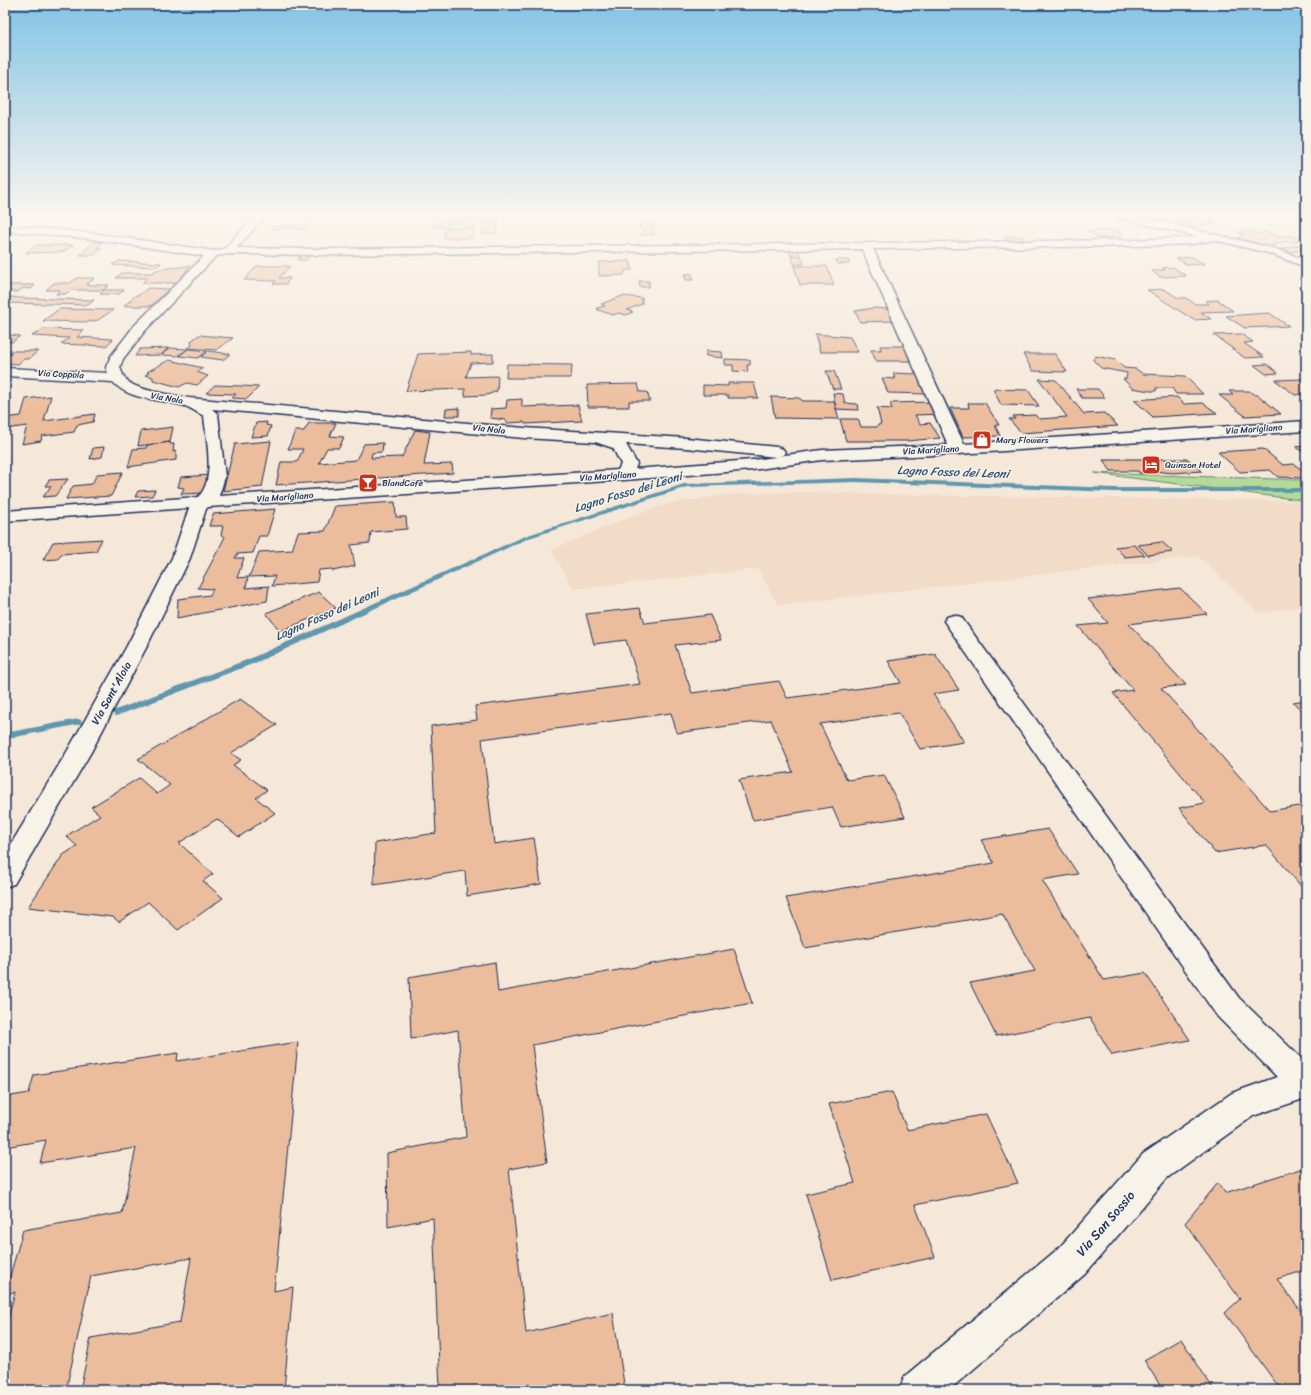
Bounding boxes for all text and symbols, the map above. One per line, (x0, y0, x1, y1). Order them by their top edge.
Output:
street label: Via Coppola (38, 365, 85, 383)
street label: Via Nola (150, 387, 185, 409)
street label: Via Nola (472, 419, 506, 439)
street label: Via Marigliano (1225, 419, 1283, 439)
shop icon: Mary Flowers (971, 429, 993, 451)
place label: Mary Flowers (996, 432, 1049, 448)
street label: Via Marigliano (902, 441, 960, 459)
hotel icon: Quinson Hotel (1140, 454, 1162, 476)
place label: Quinson Hotel (1165, 457, 1221, 473)
water label: Lagno Fosso dei Leoni (897, 459, 1012, 485)
water label: Lagno Fosso dei Leoni (571, 464, 687, 519)
street label: Via Marigliano (579, 466, 637, 486)
bar icon: BlandCafè (357, 472, 379, 494)
place label: BlandCafè (382, 475, 423, 491)
street label: Via Marigliano (256, 487, 314, 507)
water label: Lagno Fosso dei Leoni (271, 580, 385, 647)
street label: Via Sant'Aloia (86, 658, 137, 728)
street label: Via San Sossio (1070, 1185, 1141, 1262)

